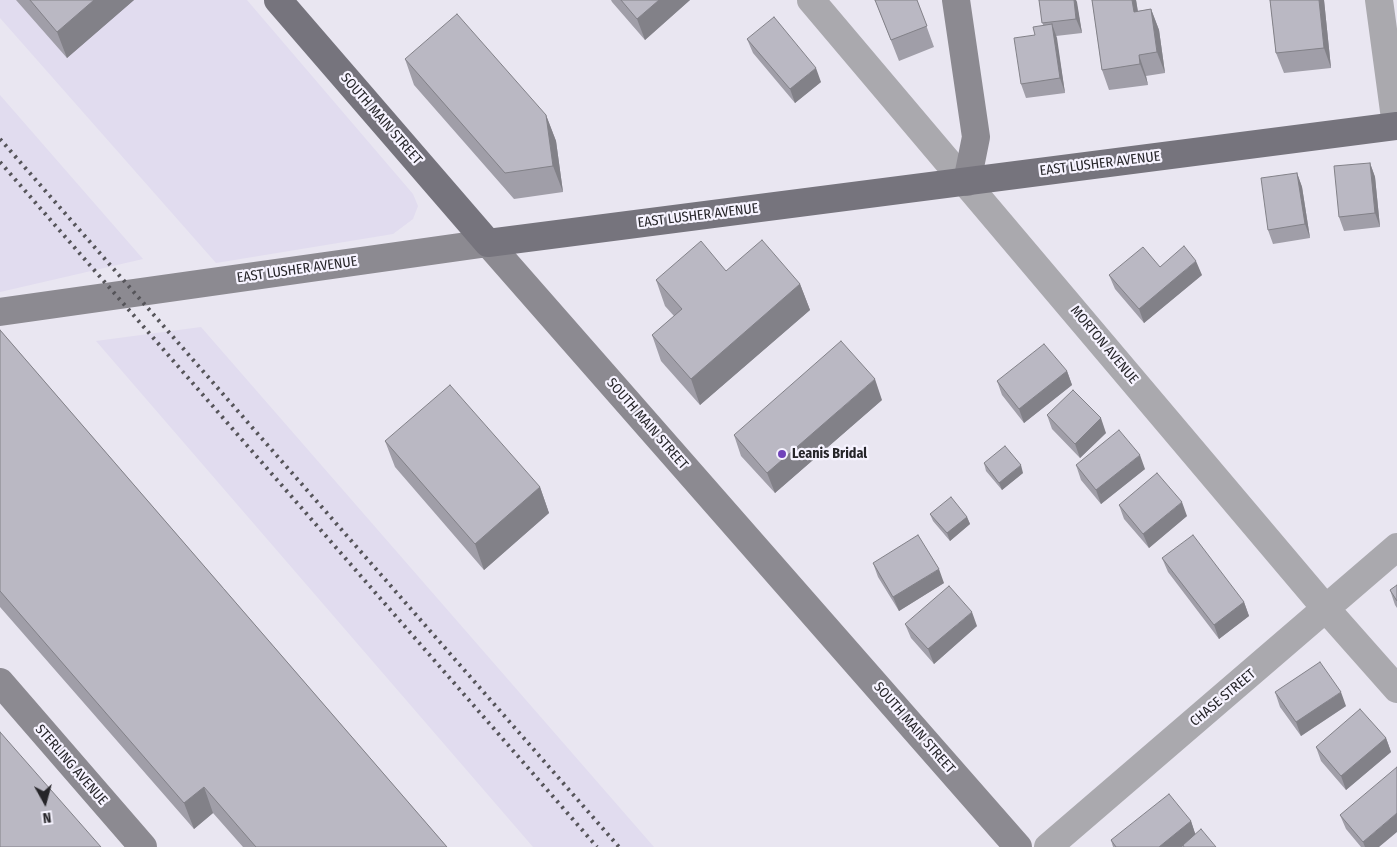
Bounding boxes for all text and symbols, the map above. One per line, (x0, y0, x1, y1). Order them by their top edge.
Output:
street label: SOUTH MAIN STREET (337, 70, 425, 168)
street label: EAST LUSHER AVENUE (1039, 148, 1161, 180)
street label: EAST LUSHER AVENUE (637, 200, 759, 232)
street label: EAST LUSHER AVENUE (236, 253, 358, 287)
street label: MORTON AVENUE (1066, 303, 1142, 387)
street label: SOUTH MAIN STREET (603, 375, 691, 473)
place label: Leanis Bridal (792, 446, 867, 462)
marker: Leanis Bridal (776, 448, 788, 460)
street label: CHASE STREET (1187, 666, 1259, 730)
street label: SOUTH MAIN STREET (870, 679, 958, 777)
street label: STERLING AVENUE (31, 721, 111, 809)
north arrow (20, 777, 70, 827)
text: N (42, 808, 52, 826)

